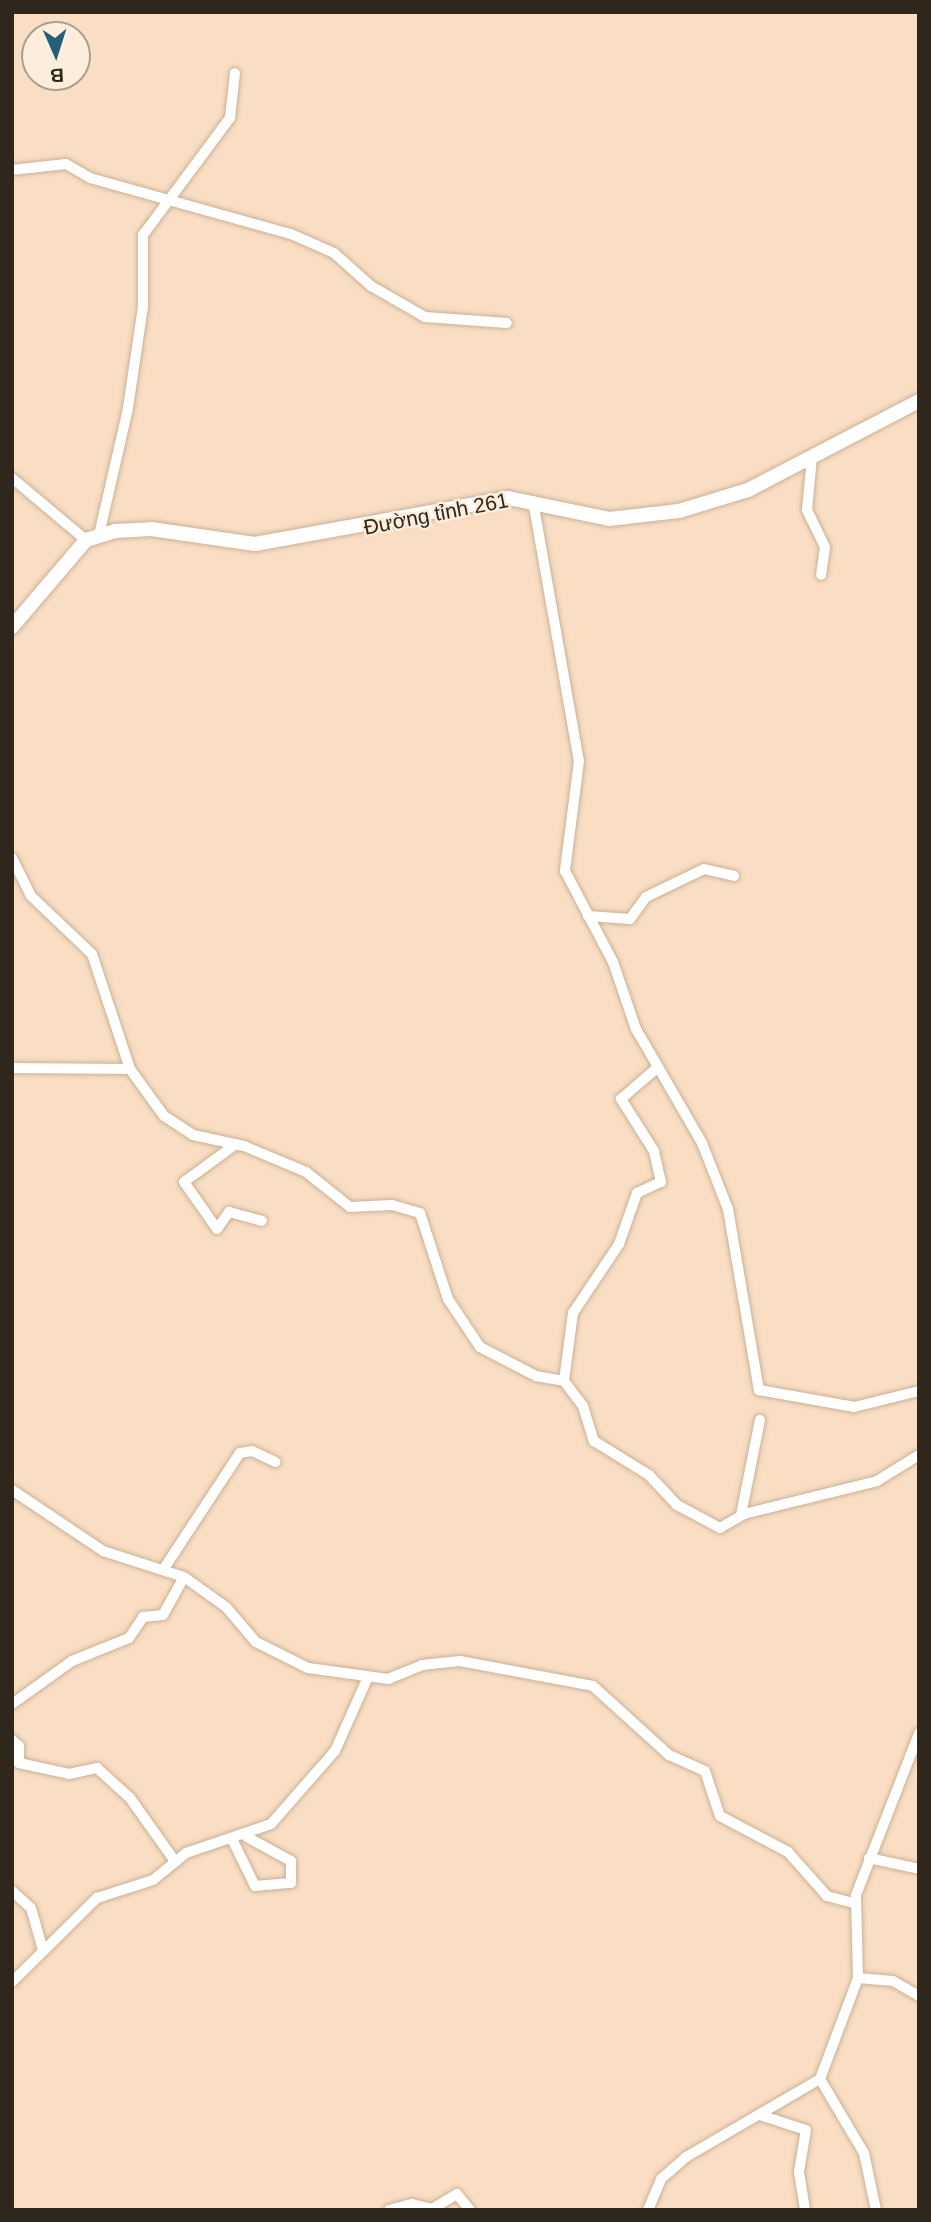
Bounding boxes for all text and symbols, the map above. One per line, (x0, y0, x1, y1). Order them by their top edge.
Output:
north arrow (21, 21, 91, 91)
text: B (50, 65, 64, 86)
street label: Đường tỉnh 261 (361, 488, 511, 540)

